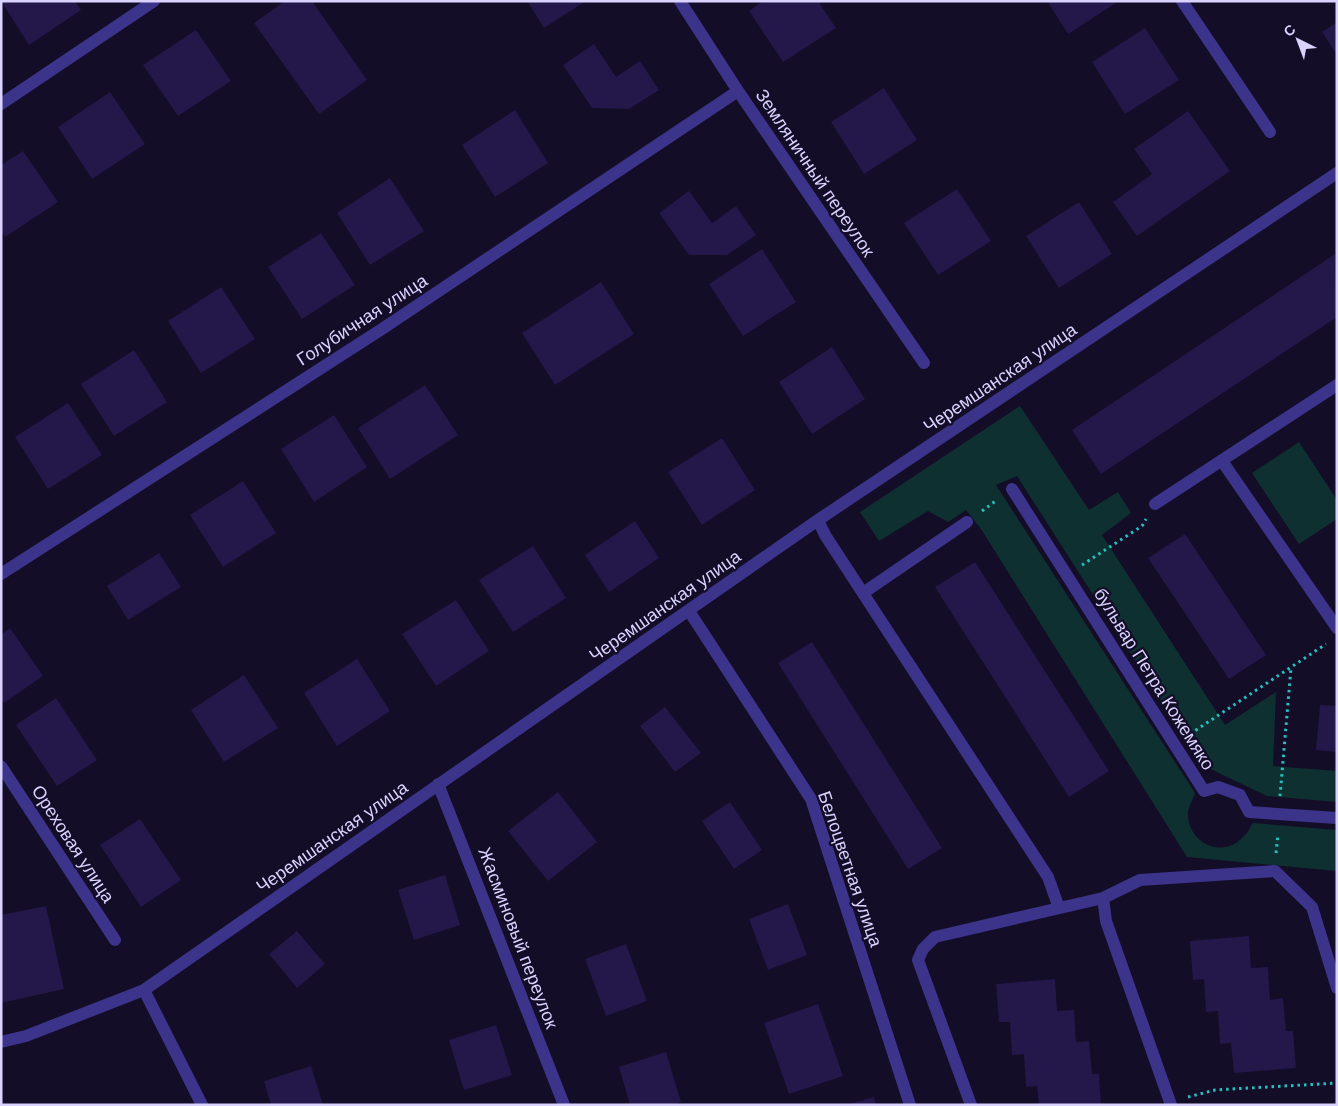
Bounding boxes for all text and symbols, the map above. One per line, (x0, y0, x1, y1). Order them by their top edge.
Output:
north arrow (1273, 15, 1323, 65)
text: С (1280, 20, 1299, 40)
street label: Земляничный переулок (750, 84, 880, 262)
street label: Голубичная улица (292, 268, 433, 371)
street label: Черемшанская улица (919, 317, 1082, 438)
street label: Черемшанская улица (584, 544, 746, 667)
street label: бульвар Петра Кожемяко (1088, 583, 1220, 775)
street label: Черемшанская улица (251, 775, 413, 898)
street label: Ореховая улица (26, 781, 121, 908)
street label: Белоцветная улица (812, 788, 888, 951)
street label: Жасминовый переулок (472, 844, 564, 1032)

